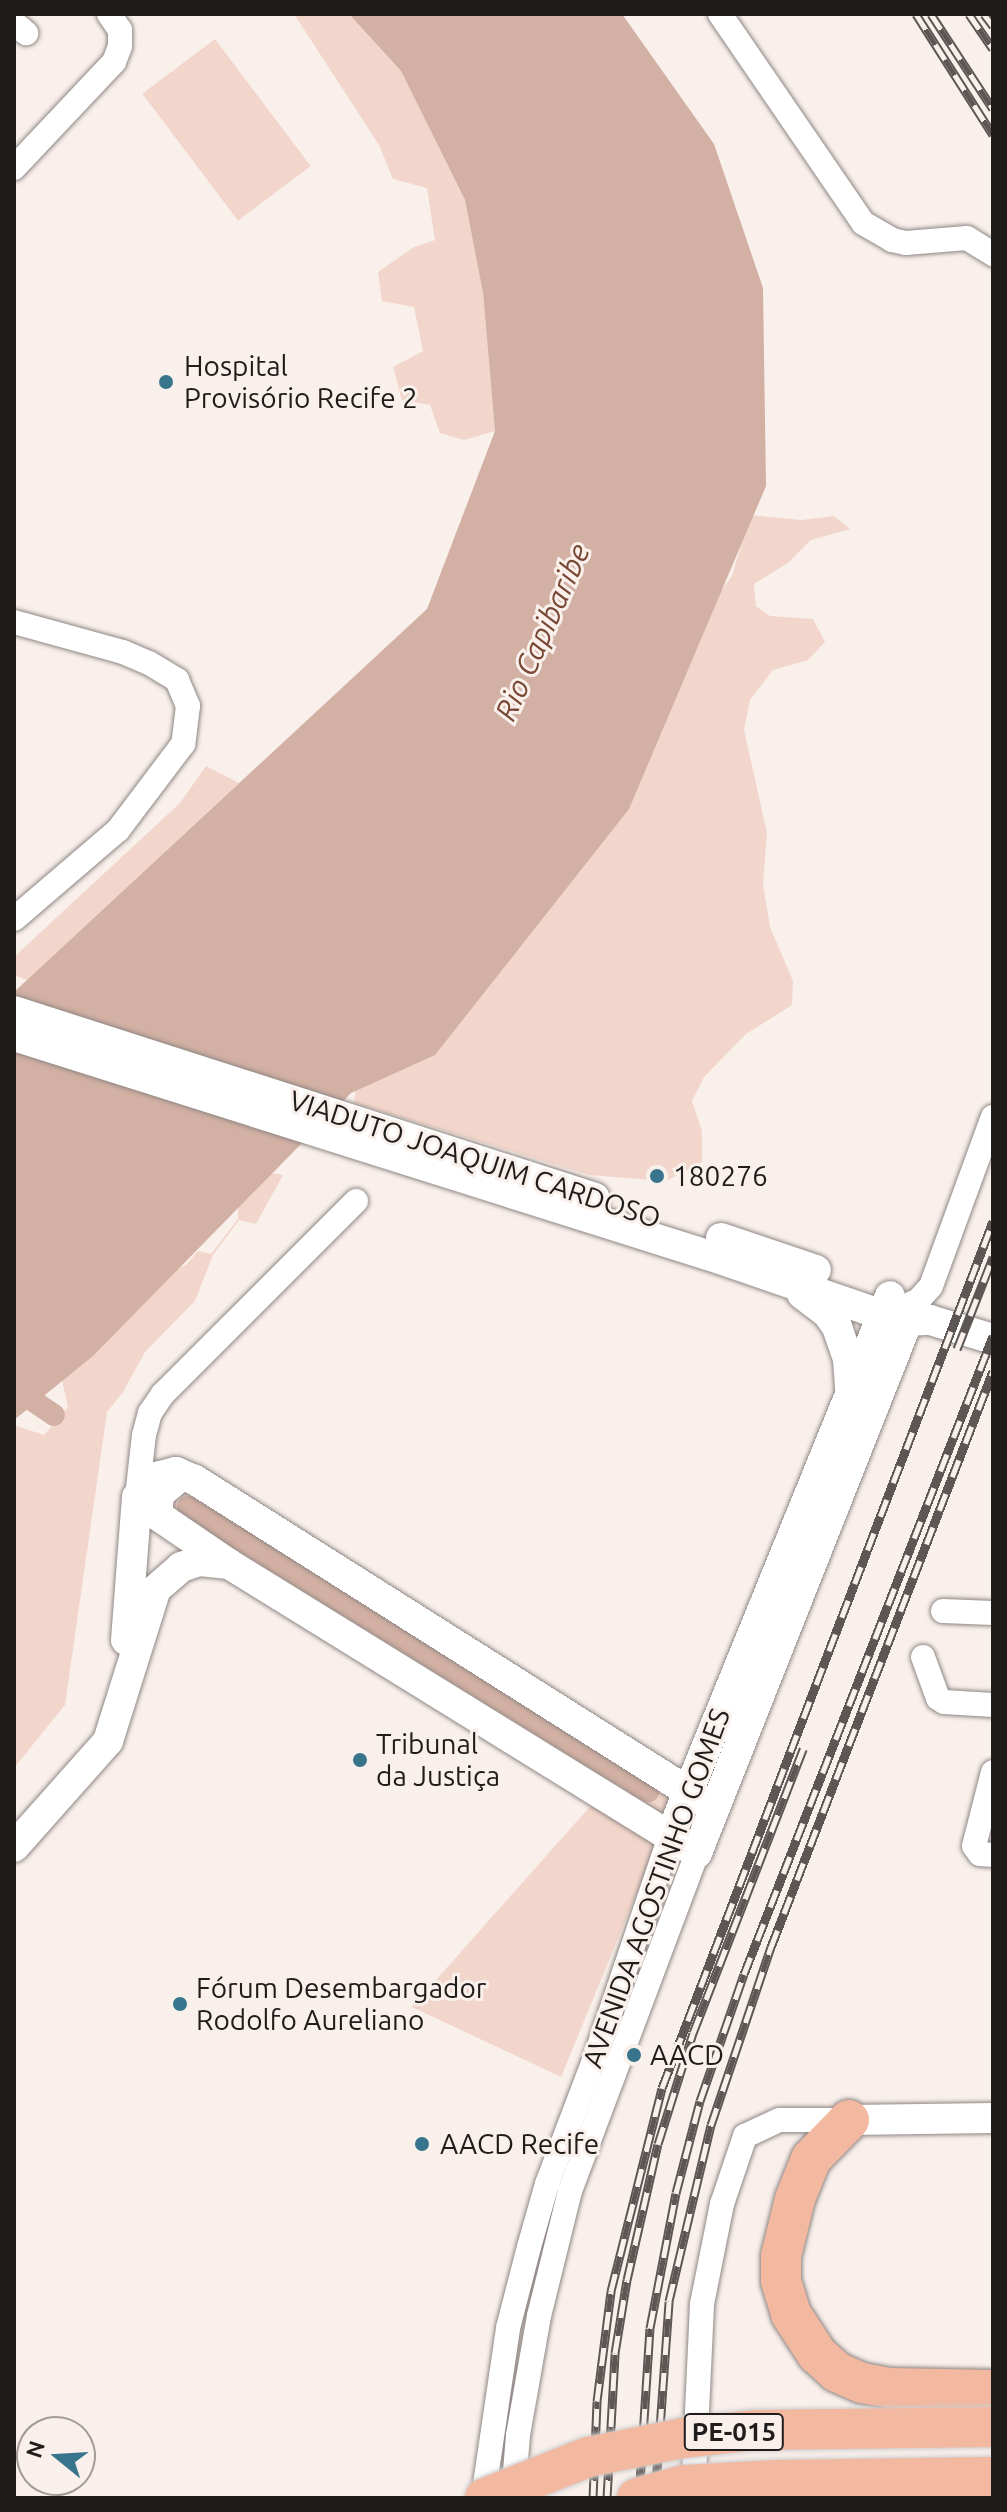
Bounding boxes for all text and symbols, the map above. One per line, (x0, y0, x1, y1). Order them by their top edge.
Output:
place label: Hospital Provisório Recife 2 (184, 349, 418, 415)
marker: Hospital Provisório Recife 2 (155, 371, 177, 393)
water label: Rio Capibaribe (487, 538, 597, 726)
street label: VIADUTO JOAQUIM CARDOSO (285, 1083, 665, 1235)
place label: 180276 (673, 1159, 768, 1193)
marker: 180276 (648, 1167, 666, 1185)
street label: AVENIDA AGOSTINHO GOMES (575, 1704, 737, 2072)
place label: Tribunal da Justiça (376, 1727, 500, 1793)
marker: Tribunal da Justiça (351, 1751, 369, 1769)
place label: Fórum Desembargador Rodolfo Aureliano (196, 1971, 486, 2037)
marker: Fórum Desembargador Rodolfo Aureliano (171, 1995, 189, 2013)
place label: AACD (650, 2038, 724, 2072)
marker: AACD (625, 2046, 643, 2064)
place label: AACD Recife (440, 2127, 599, 2161)
marker: AACD Recife (411, 2133, 433, 2155)
road number: PE-015 (682, 2410, 786, 2454)
north arrow (16, 2416, 96, 2496)
text: N (20, 2437, 49, 2461)

